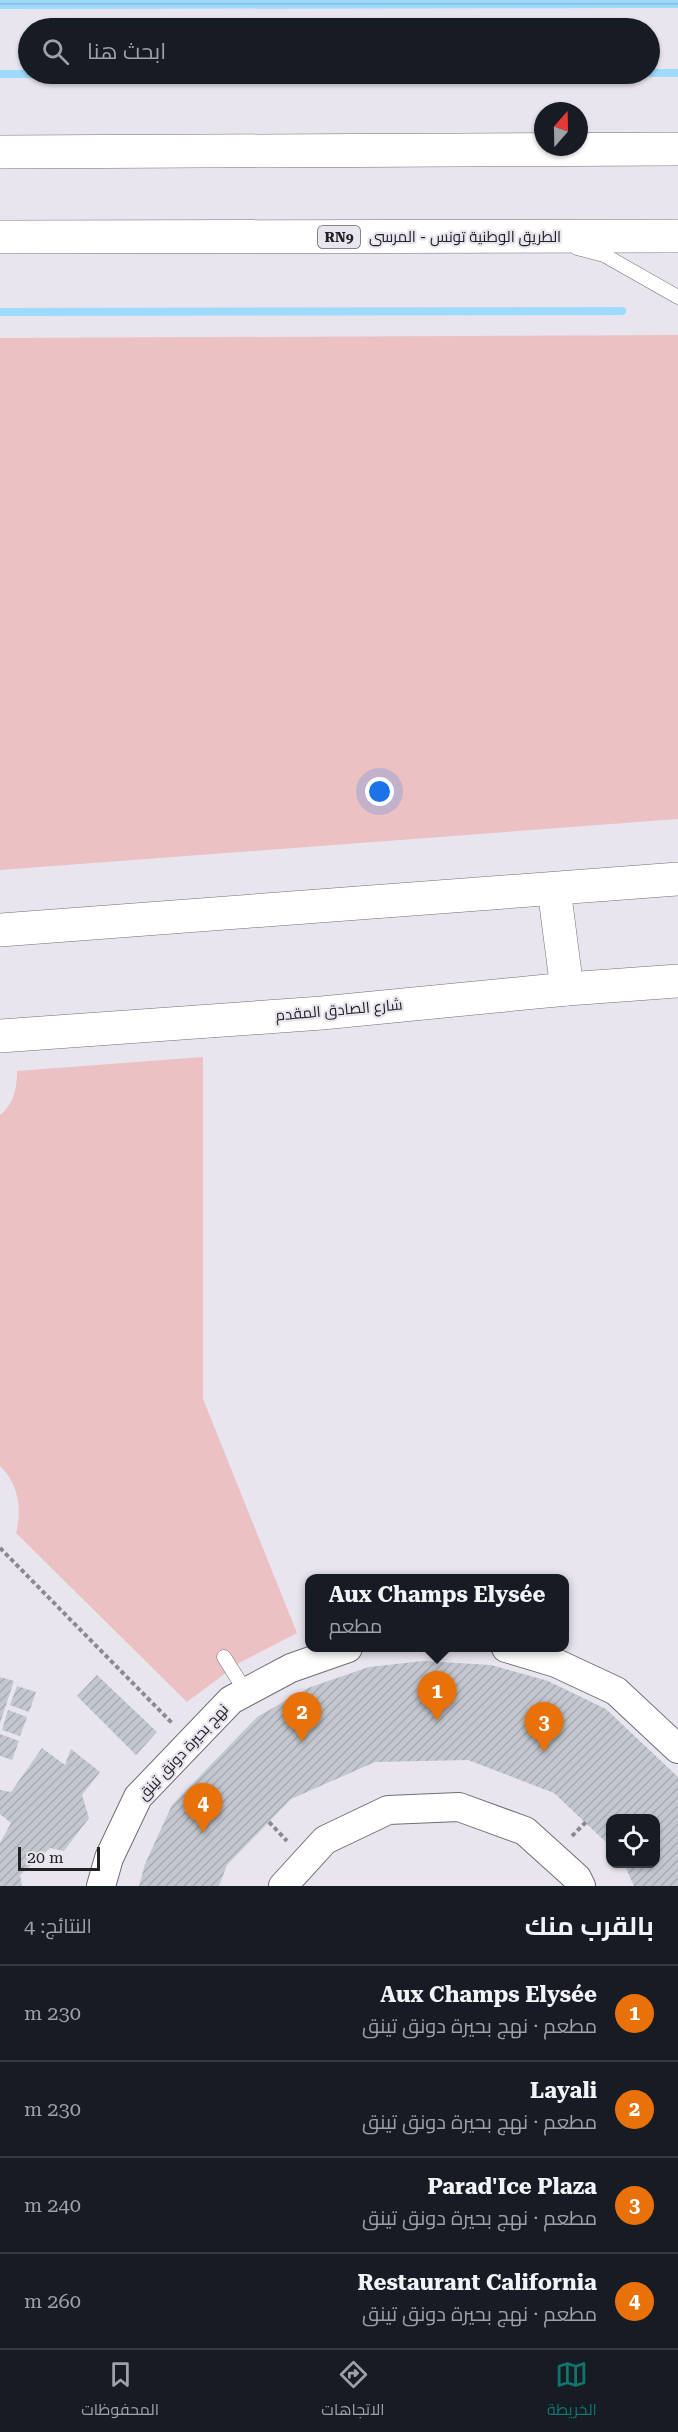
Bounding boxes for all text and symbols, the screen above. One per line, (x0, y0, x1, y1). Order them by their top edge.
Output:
search box (18, 18, 660, 84)
icon: search (39, 35, 72, 68)
text: ابحث هنا (87, 39, 166, 64)
north arrow (534, 102, 588, 156)
road number: RN9 (318, 226, 360, 248)
street label: الطريق الوطنية تونس - المرسى (369, 228, 561, 247)
your location (365, 777, 394, 806)
street label: شارع الصادق المقدم (275, 995, 403, 1027)
popup (305, 1574, 569, 1652)
text: Aux Champs Elysée (329, 1582, 545, 1607)
text: مطعم (329, 1614, 382, 1638)
pin: 1 (418, 1672, 456, 1721)
pin: 2 (282, 1692, 322, 1742)
street label: نهج بحيرة دونق تينق (134, 1700, 234, 1805)
pin: 3 (524, 1702, 564, 1752)
pin: 4 (184, 1784, 222, 1833)
map controls (606, 1814, 660, 1868)
button: locate (606, 1814, 660, 1868)
scale bar (18, 1844, 100, 1872)
text: 20 m (27, 1848, 64, 1867)
text: بالقرب منك (525, 1911, 654, 1941)
text: النتائج: 4 (24, 1914, 92, 1938)
text: Aux Champs Elysée (380, 1982, 597, 2007)
text: 230 m (24, 2001, 81, 2025)
text: 1 (629, 2001, 640, 2025)
text: مطعم · نهج بحيرة دونق تينق (362, 2014, 597, 2038)
text: Layali (530, 2078, 597, 2103)
text: 230 m (24, 2097, 81, 2121)
text: 2 (629, 2097, 640, 2121)
text: مطعم · نهج بحيرة دونق تينق (362, 2110, 597, 2134)
text: Parad'Ice Plaza (427, 2174, 597, 2199)
text: 240 m (24, 2193, 81, 2217)
text: 3 (629, 2193, 640, 2217)
text: مطعم · نهج بحيرة دونق تينق (362, 2206, 597, 2230)
text: Restaurant California (358, 2270, 597, 2295)
text: 260 m (24, 2289, 81, 2313)
text: 4 (629, 2289, 640, 2313)
text: مطعم · نهج بحيرة دونق تينق (362, 2302, 597, 2326)
tab: المحفوظات (81, 2358, 159, 2424)
tab: الاتجاهات (321, 2358, 385, 2424)
tab: الخريطة (547, 2358, 597, 2424)

